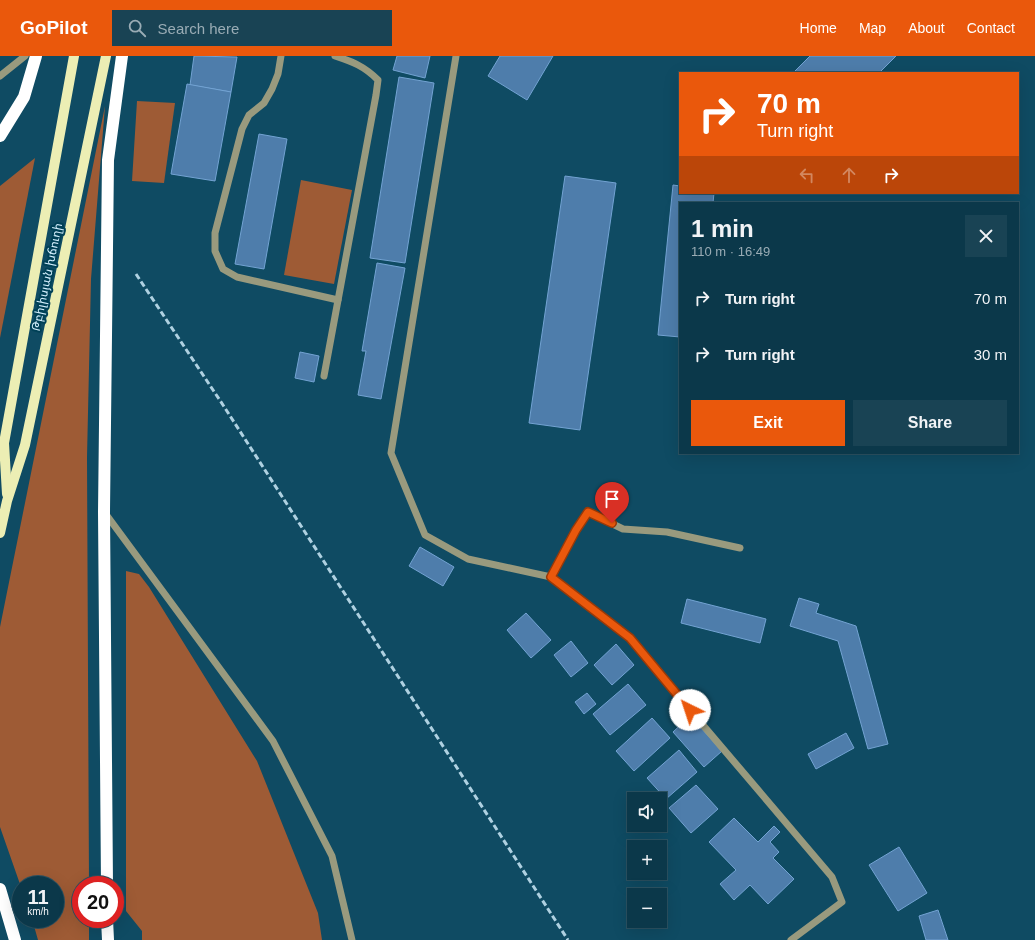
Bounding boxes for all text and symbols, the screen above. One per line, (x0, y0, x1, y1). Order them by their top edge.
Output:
search box (112, 10, 392, 46)
text: GoPilot (20, 17, 88, 38)
icon: search (126, 17, 148, 39)
text: Search here (158, 20, 239, 37)
text: Home (800, 20, 837, 36)
text: Map (859, 20, 886, 36)
text: About (908, 20, 945, 36)
text: Contact (967, 20, 1015, 36)
icon: right (691, 88, 743, 140)
text: 70 m (757, 88, 821, 119)
text: Turn right (757, 121, 833, 141)
icon: left (796, 164, 818, 186)
icon: ahead (838, 164, 860, 186)
icon: right (880, 164, 902, 186)
text: 1 min (691, 215, 754, 242)
button: close (965, 215, 1007, 257)
street label: Թբիլիսյան խճուղի (29, 222, 65, 332)
text: 110 m · 16:49 (691, 244, 770, 259)
icon: right (691, 287, 713, 309)
text: Turn right (725, 290, 795, 307)
text: 70 m (974, 290, 1007, 307)
icon: right (691, 343, 713, 365)
text: Turn right (725, 346, 795, 363)
text: 30 m (974, 346, 1007, 363)
button: Exit (691, 400, 845, 446)
button: Share (853, 400, 1007, 446)
pin (595, 482, 629, 523)
icon: arrive (601, 488, 623, 510)
position arrow (669, 689, 711, 731)
map controls (627, 792, 667, 928)
button: sound (627, 792, 667, 832)
button: + (627, 840, 667, 880)
speed limit sign: 20 (72, 876, 124, 928)
text: 11 (27, 886, 49, 908)
button: − (627, 888, 667, 928)
text: km/h (27, 906, 49, 917)

